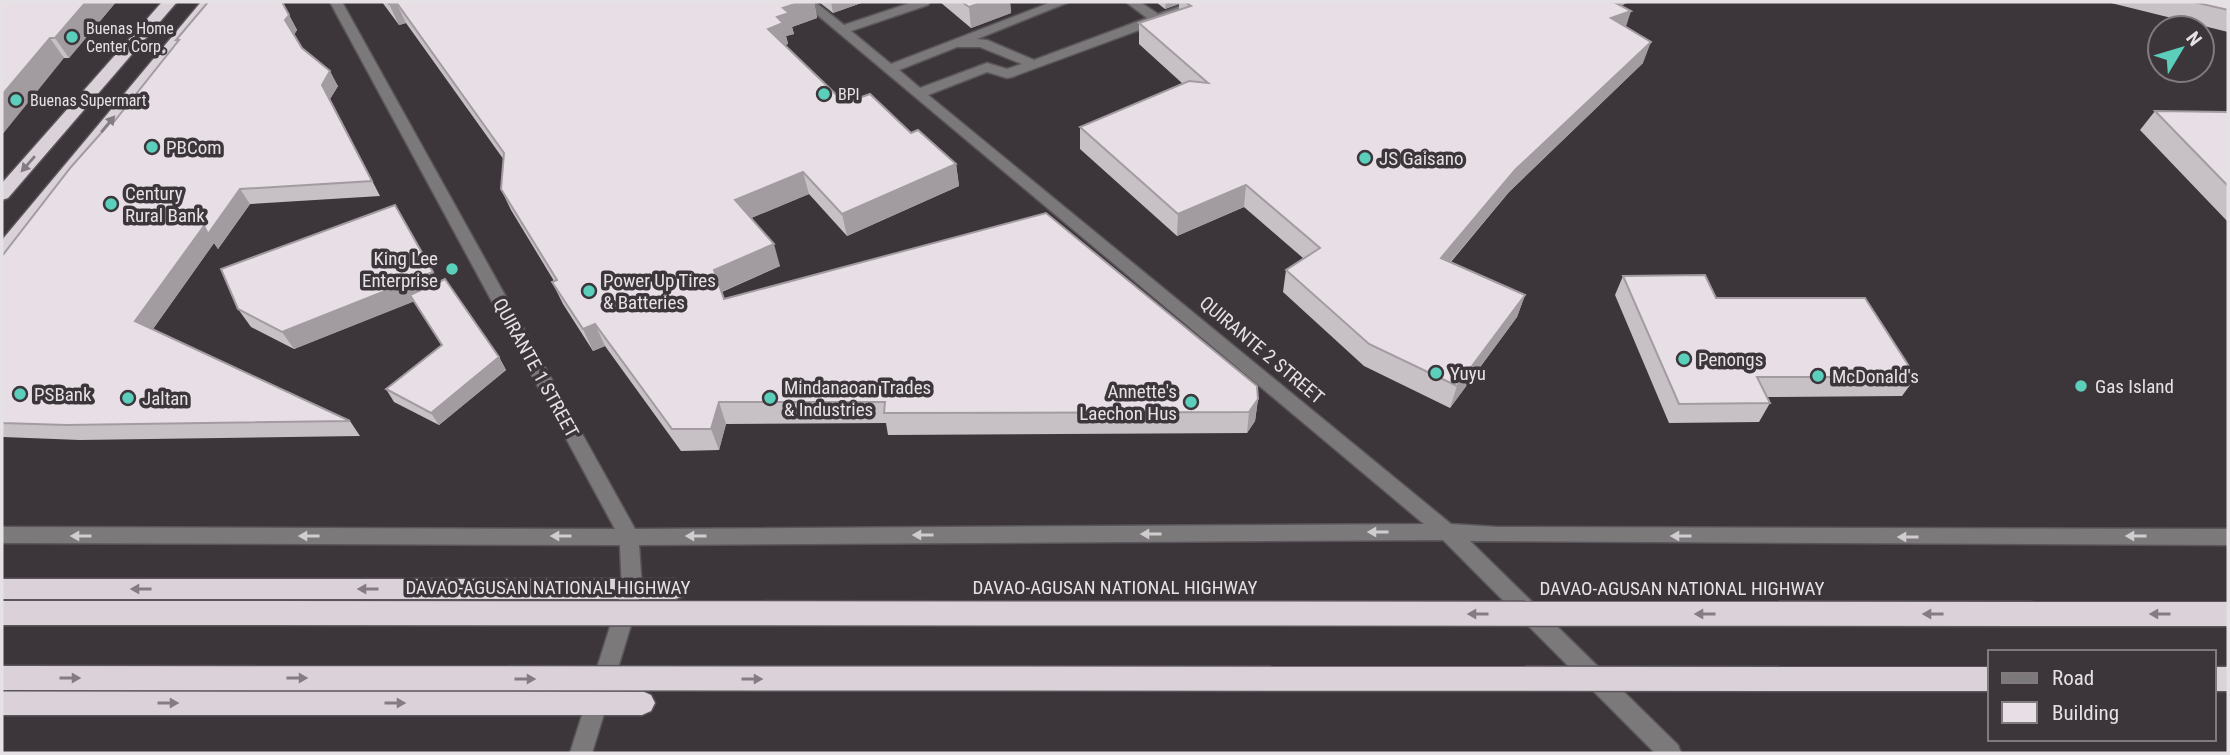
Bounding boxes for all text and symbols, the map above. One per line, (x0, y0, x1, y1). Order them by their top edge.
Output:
north arrow (2146, 14, 2216, 84)
place label: Buenas Home Center Corp. (86, 19, 174, 56)
text: N (2181, 27, 2207, 51)
marker: Buenas Home Center Corp. (64, 29, 80, 45)
place label: BPI (838, 85, 860, 104)
marker: BPI (816, 86, 832, 102)
place label: Buenas Supermart (30, 91, 147, 110)
marker: Buenas Supermart (8, 92, 24, 108)
one-way arrow (100, 115, 115, 133)
place label: PBCom (166, 136, 222, 159)
marker: PBCom (144, 139, 160, 155)
place label: JS Gaisano (1379, 147, 1464, 170)
marker: JS Gaisano (1357, 150, 1373, 166)
one-way arrow (20, 155, 36, 173)
place label: Century Rural Bank (125, 182, 205, 227)
marker: Century Rural Bank (103, 196, 119, 212)
place label: King Lee Enterprise (362, 247, 438, 292)
marker: King Lee Enterprise (444, 261, 460, 277)
place label: Power Up Tires & Batteries (603, 269, 716, 314)
marker: Power Up Tires & Batteries (581, 283, 597, 299)
street label: QUIRANTE 2 STREET (1195, 291, 1329, 409)
street label: QUIRANTE 1 STREET (488, 294, 584, 442)
place label: Penongs (1698, 348, 1763, 371)
marker: Penongs (1676, 351, 1692, 367)
place label: Yuyu (1450, 362, 1486, 385)
marker: Yuyu (1428, 365, 1444, 381)
place label: McDonald's (1832, 365, 1919, 388)
marker: McDonald's (1810, 368, 1826, 384)
place label: Gas Island (2095, 375, 2174, 398)
place label: Mindanaoan Trades & Industries (784, 376, 931, 421)
marker: Gas Island (2073, 378, 2089, 394)
place label: Annette's Laechon Hus (1079, 380, 1177, 425)
place label: PSBank (34, 383, 92, 406)
marker: PSBank (12, 386, 28, 402)
place label: Jaltan (142, 387, 189, 410)
marker: Jaltan (120, 390, 136, 406)
marker: Mindanaoan Trades & Industries (762, 390, 778, 406)
marker: Annette's Laechon Hus (1183, 394, 1199, 410)
one-way arrow (1367, 526, 1389, 538)
one-way arrow (1140, 528, 1162, 540)
one-way arrow (912, 529, 934, 541)
one-way arrow (70, 530, 92, 542)
one-way arrow (298, 530, 320, 542)
one-way arrow (550, 530, 572, 542)
one-way arrow (685, 530, 707, 542)
one-way arrow (1669, 530, 1691, 542)
one-way arrow (2124, 530, 2146, 542)
one-way arrow (1897, 531, 1919, 543)
street label: DAVAO-AGUSAN NATIONAL HIGHWAY (405, 576, 691, 599)
street label: DAVAO-AGUSAN NATIONAL HIGHWAY (972, 576, 1258, 599)
street label: DAVAO-AGUSAN NATIONAL HIGHWAY (1539, 577, 1825, 600)
one-way arrow (129, 583, 151, 595)
one-way arrow (357, 583, 379, 595)
one-way arrow (1466, 608, 1488, 620)
one-way arrow (1694, 608, 1716, 620)
one-way arrow (1921, 608, 1943, 620)
one-way arrow (2149, 608, 2171, 620)
legend (1988, 650, 2216, 741)
text: Road (2052, 666, 2094, 690)
one-way arrow (59, 672, 81, 684)
one-way arrow (287, 672, 309, 684)
one-way arrow (514, 673, 536, 685)
one-way arrow (742, 673, 764, 685)
one-way arrow (157, 697, 179, 709)
one-way arrow (385, 698, 407, 709)
text: Building (2052, 701, 2119, 725)

